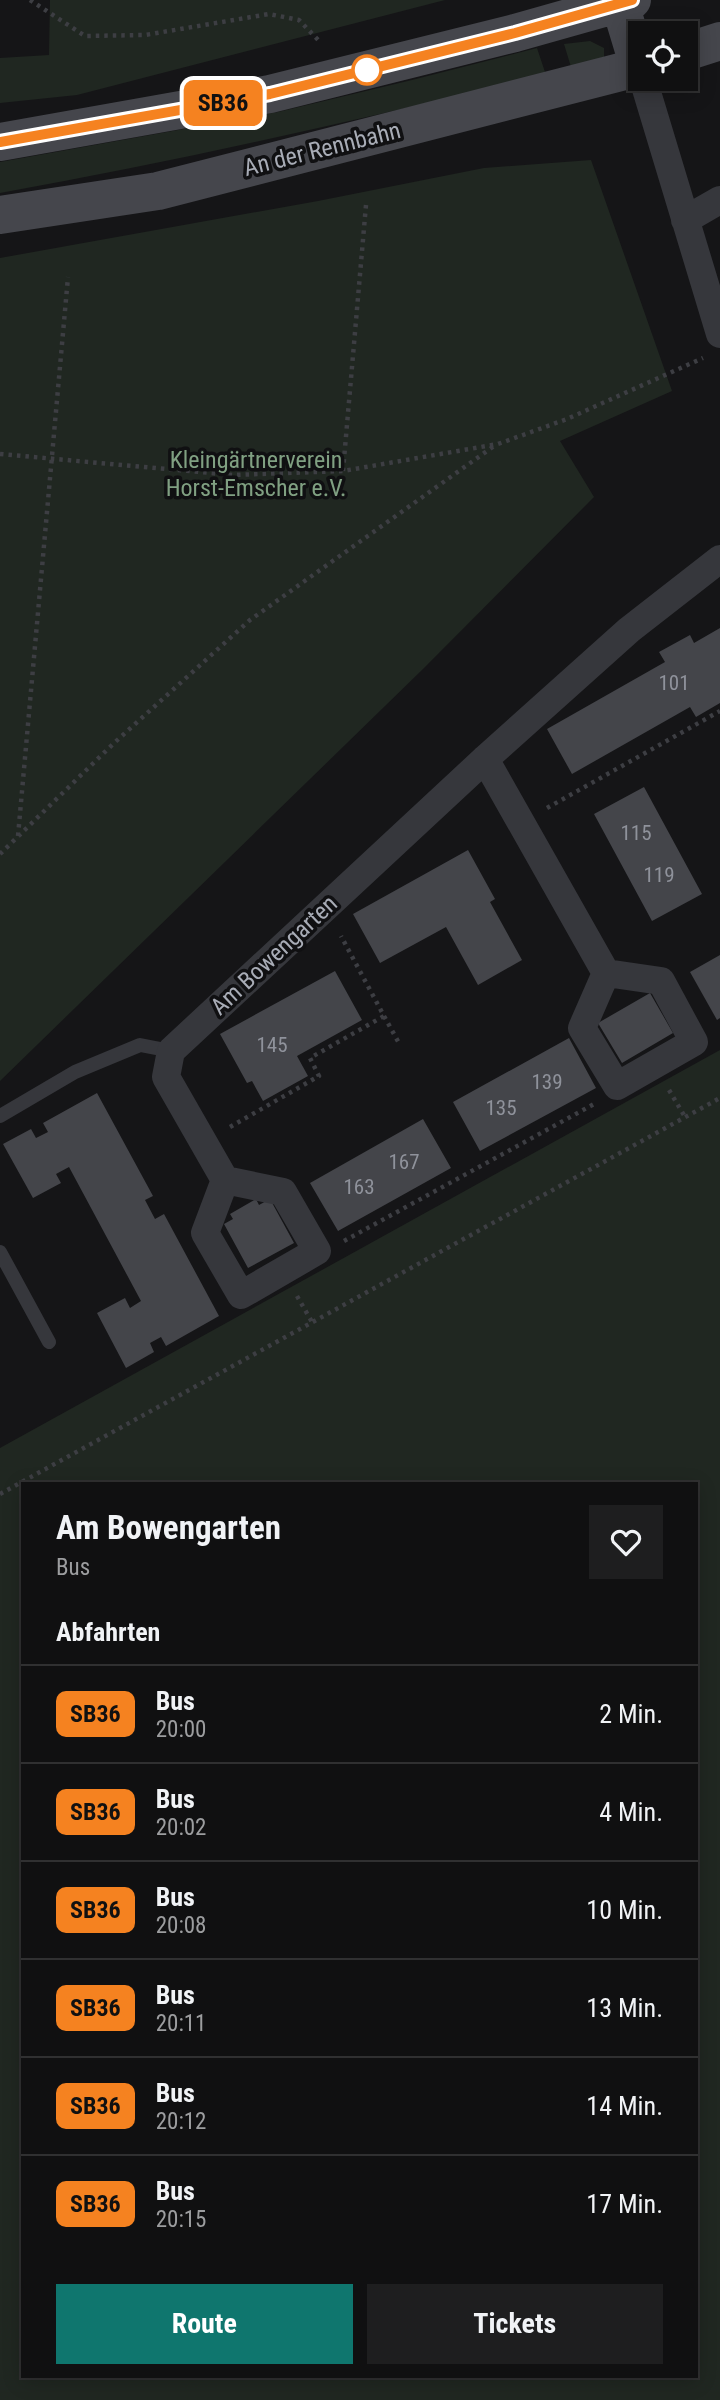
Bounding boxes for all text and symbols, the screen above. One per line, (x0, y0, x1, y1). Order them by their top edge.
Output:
map controls (628, 21, 698, 91)
button: locate (628, 21, 698, 91)
unlabelled marker (352, 55, 382, 85)
line badge: SB36 (174, 80, 272, 126)
text: SB36 (198, 89, 248, 117)
street label: An der Rennbahn (241, 116, 403, 182)
park label: Kleingärtnerverein Horst-Emscher e.V. (166, 446, 346, 502)
house number: 101 (658, 671, 690, 695)
house number: 115 (620, 821, 652, 845)
house number: 119 (643, 863, 675, 887)
street label: Am Bowengarten (205, 889, 343, 1021)
house number: 145 (256, 1033, 288, 1057)
house number: 139 (531, 1070, 563, 1094)
house number: 135 (485, 1096, 517, 1120)
house number: 167 (388, 1150, 420, 1174)
house number: 163 (343, 1175, 375, 1199)
button: heart (589, 1505, 663, 1579)
text: Am Bowengarten (56, 1508, 281, 1547)
text: Bus (56, 1554, 90, 1581)
text: Abfahrten (56, 1617, 160, 1647)
text: Bus (156, 1686, 195, 1716)
text: 2 Min. (599, 1699, 663, 1729)
text: SB36 (70, 1700, 121, 1728)
text: 20:00 (156, 1716, 206, 1743)
text: Bus (156, 1784, 195, 1814)
text: 4 Min. (599, 1797, 663, 1827)
text: SB36 (70, 1798, 121, 1826)
text: 20:02 (156, 1814, 206, 1841)
text: Bus (156, 1882, 195, 1912)
text: 10 Min. (586, 1895, 663, 1925)
text: SB36 (70, 1896, 121, 1924)
text: 20:08 (156, 1912, 206, 1939)
text: Bus (156, 1980, 195, 2010)
text: 13 Min. (586, 1993, 663, 2023)
text: SB36 (70, 1994, 121, 2022)
text: 20:11 (156, 2010, 206, 2037)
text: Bus (156, 2078, 195, 2108)
text: 14 Min. (586, 2091, 663, 2121)
text: SB36 (70, 2092, 121, 2120)
text: 20:12 (156, 2108, 206, 2135)
text: Bus (156, 2176, 195, 2206)
text: 17 Min. (586, 2189, 663, 2219)
text: SB36 (70, 2190, 121, 2218)
text: 20:15 (156, 2206, 206, 2233)
button: Route (56, 2284, 353, 2364)
button: Tickets (367, 2284, 663, 2364)

